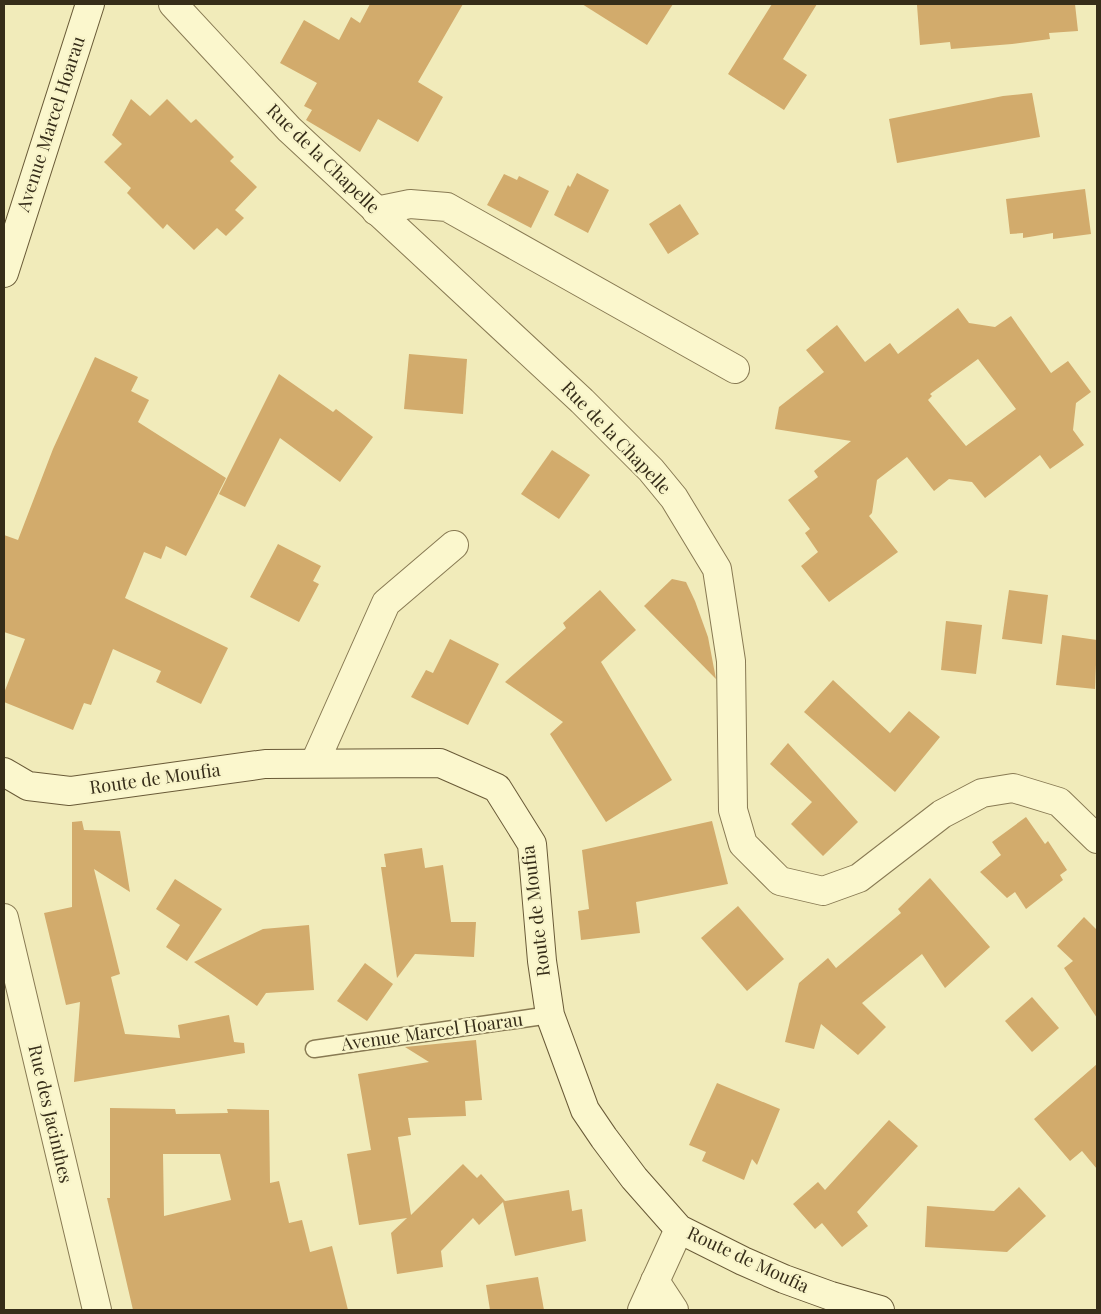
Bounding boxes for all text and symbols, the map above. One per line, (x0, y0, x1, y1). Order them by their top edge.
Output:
street label: Avenue Marcel Hoarau (10, 32, 90, 215)
street label: Rue de la Chapelle (262, 98, 385, 218)
street label: Rue de la Chapelle (557, 376, 677, 499)
street label: Route de Moufia (88, 757, 222, 799)
street label: Route de Moufia (515, 844, 555, 978)
street label: Avenue Marcel Hoarau (339, 1006, 525, 1056)
street label: Rue des Jacinthes (23, 1042, 79, 1185)
street label: Route de Moufia (684, 1220, 813, 1298)

